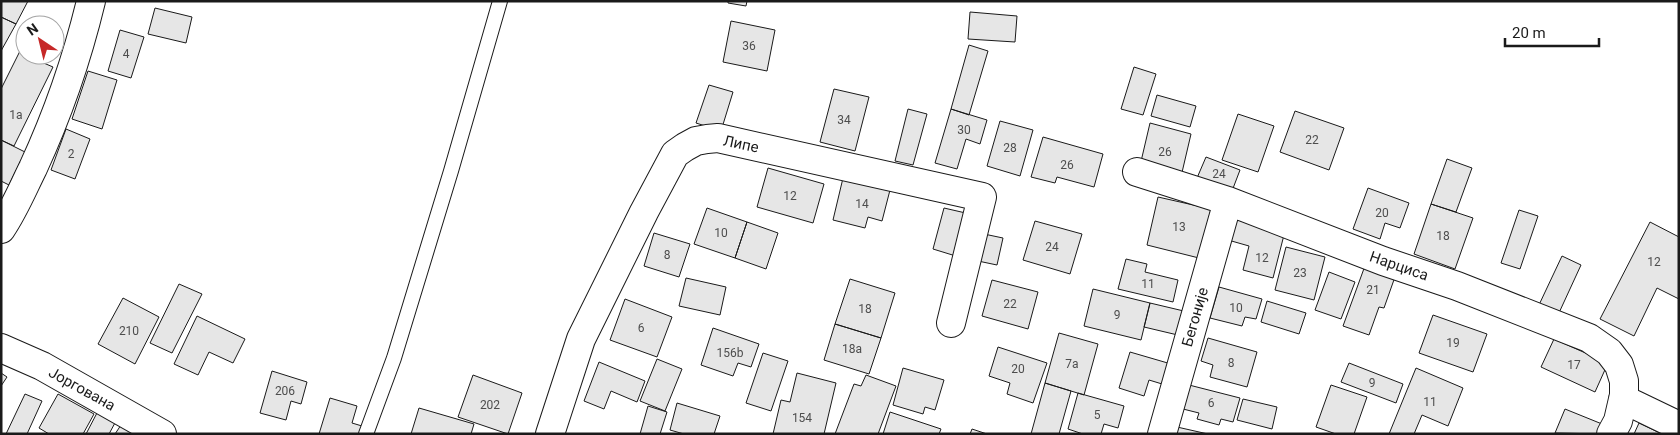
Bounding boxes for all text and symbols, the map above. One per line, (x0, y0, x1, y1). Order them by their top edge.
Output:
north arrow (15, 15, 65, 65)
scale bar (1505, 15, 1599, 47)
text: N (24, 20, 41, 39)
text: 20 m (1512, 24, 1546, 42)
house number: 36 (742, 39, 756, 53)
house number: 4 (123, 47, 130, 61)
house number: 1a (9, 108, 23, 122)
house number: 34 (837, 113, 851, 127)
house number: 30 (957, 123, 971, 137)
street label: Липе (722, 131, 760, 157)
house number: 22 (1305, 133, 1319, 147)
house number: 28 (1003, 141, 1017, 155)
house number: 26 (1158, 145, 1172, 159)
house number: 2 (68, 147, 75, 161)
house number: 26 (1060, 158, 1074, 172)
house number: 24 (1212, 167, 1226, 181)
house number: 12 (783, 189, 797, 203)
house number: 14 (855, 197, 869, 211)
house number: 20 (1375, 206, 1389, 220)
house number: 13 (1172, 220, 1186, 234)
house number: 10 (714, 226, 728, 240)
house number: 18 (1436, 229, 1450, 243)
house number: 24 (1045, 240, 1059, 254)
house number: 8 (664, 248, 671, 262)
street label: Нарциса (1367, 248, 1431, 284)
house number: 12 (1255, 251, 1269, 265)
house number: 12 (1647, 255, 1661, 269)
house number: 23 (1293, 266, 1307, 280)
house number: 11 (1141, 277, 1155, 291)
house number: 21 (1366, 283, 1380, 297)
street label: Бегоније (1178, 285, 1212, 349)
house number: 22 (1003, 297, 1017, 311)
house number: 10 (1229, 301, 1243, 315)
house number: 18 (858, 302, 872, 316)
house number: 9 (1114, 308, 1120, 322)
house number: 6 (638, 321, 645, 335)
house number: 210 (119, 324, 139, 338)
house number: 19 (1446, 336, 1460, 350)
house number: 18a (842, 342, 862, 356)
house number: 156b (717, 346, 744, 360)
house number: 8 (1228, 356, 1235, 370)
house number: 7a (1065, 357, 1079, 371)
house number: 17 (1567, 358, 1581, 372)
house number: 20 (1011, 362, 1025, 376)
street label: Јоргована (45, 363, 119, 415)
house number: 9 (1369, 376, 1375, 390)
house number: 206 (275, 384, 295, 398)
house number: 11 (1423, 395, 1437, 409)
house number: 6 (1208, 396, 1215, 410)
house number: 202 (480, 398, 500, 412)
house number: 5 (1094, 408, 1101, 422)
house number: 154 (792, 411, 812, 425)

